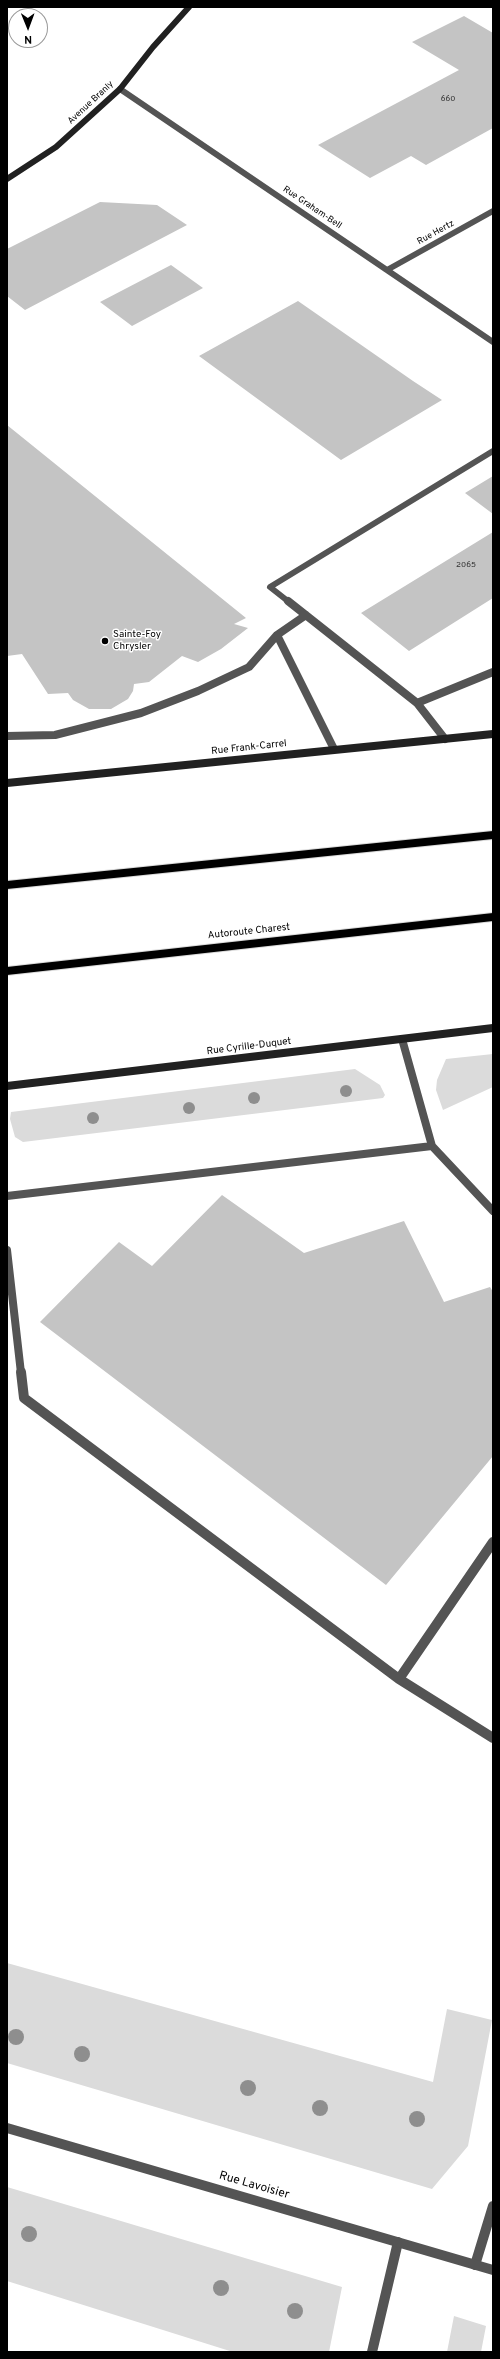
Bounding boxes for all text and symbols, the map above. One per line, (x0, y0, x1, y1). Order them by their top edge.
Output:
north arrow (8, 8, 48, 48)
text: N (24, 32, 32, 46)
street label: Avenue Branly (66, 79, 116, 127)
house number: 660 (441, 94, 455, 104)
street label: Rue Graham-Bell (281, 184, 343, 232)
street label: Rue Hertz (416, 218, 456, 248)
house number: 2065 (456, 560, 476, 570)
place label: Sainte-Foy Chrysler (113, 629, 161, 652)
marker: Sainte-Foy Chrysler (100, 636, 110, 646)
street label: Rue Frank-Carrel (211, 738, 287, 758)
street label: Autoroute Charest (207, 922, 291, 942)
street label: Rue Cyrille-Duquet (206, 1036, 292, 1058)
street label: Rue Lavoisier (217, 2169, 291, 2203)

